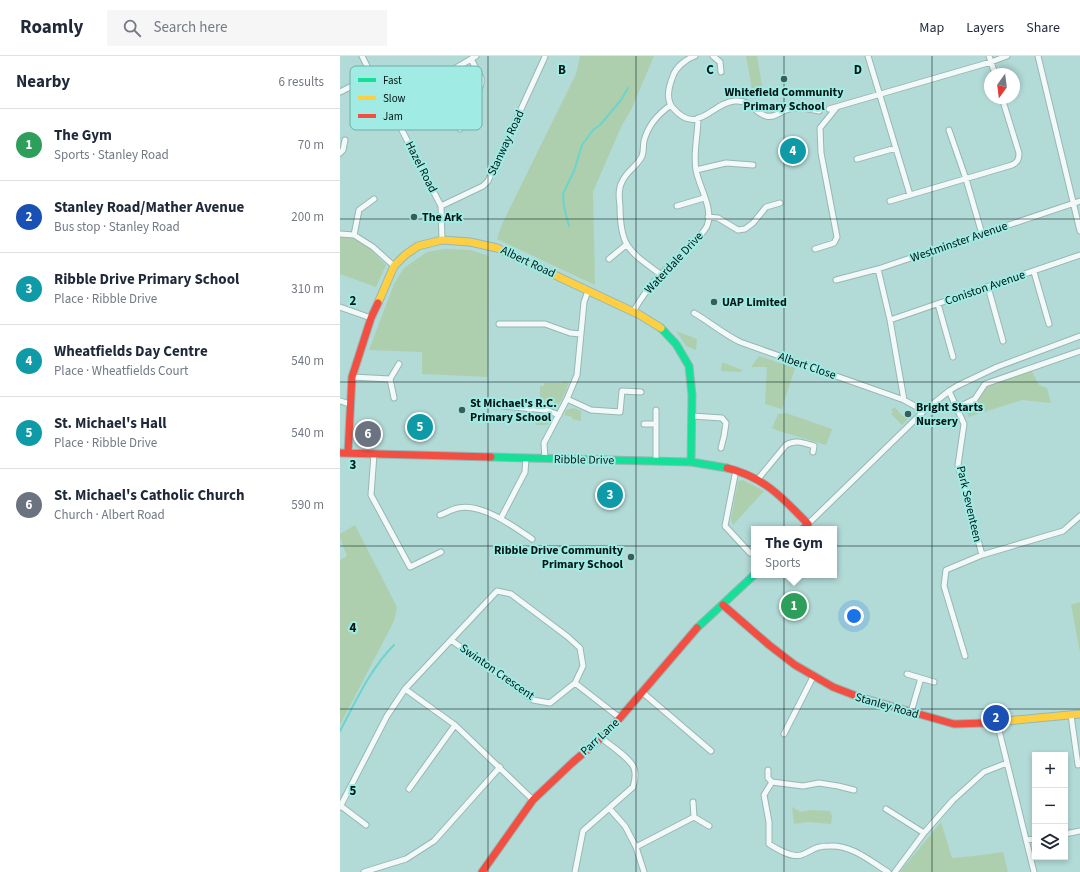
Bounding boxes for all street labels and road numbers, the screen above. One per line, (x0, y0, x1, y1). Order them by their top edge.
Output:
street label: Stanway Road (483, 107, 529, 179)
street label: Hazel Road (401, 138, 441, 196)
street label: Westminster Avenue (908, 217, 1010, 267)
street label: Waterdale Drive (641, 228, 707, 298)
street label: Albert Road (498, 242, 558, 282)
street label: Coniston Avenue (943, 266, 1028, 310)
street label: Albert Close (776, 348, 838, 384)
street label: Ribble Drive (554, 451, 614, 469)
street label: Park Seventeen (952, 464, 986, 544)
street label: Swinton Crescent (456, 640, 538, 704)
street label: Stanley Road (853, 689, 921, 723)
street label: Parr Lane (577, 715, 623, 759)

